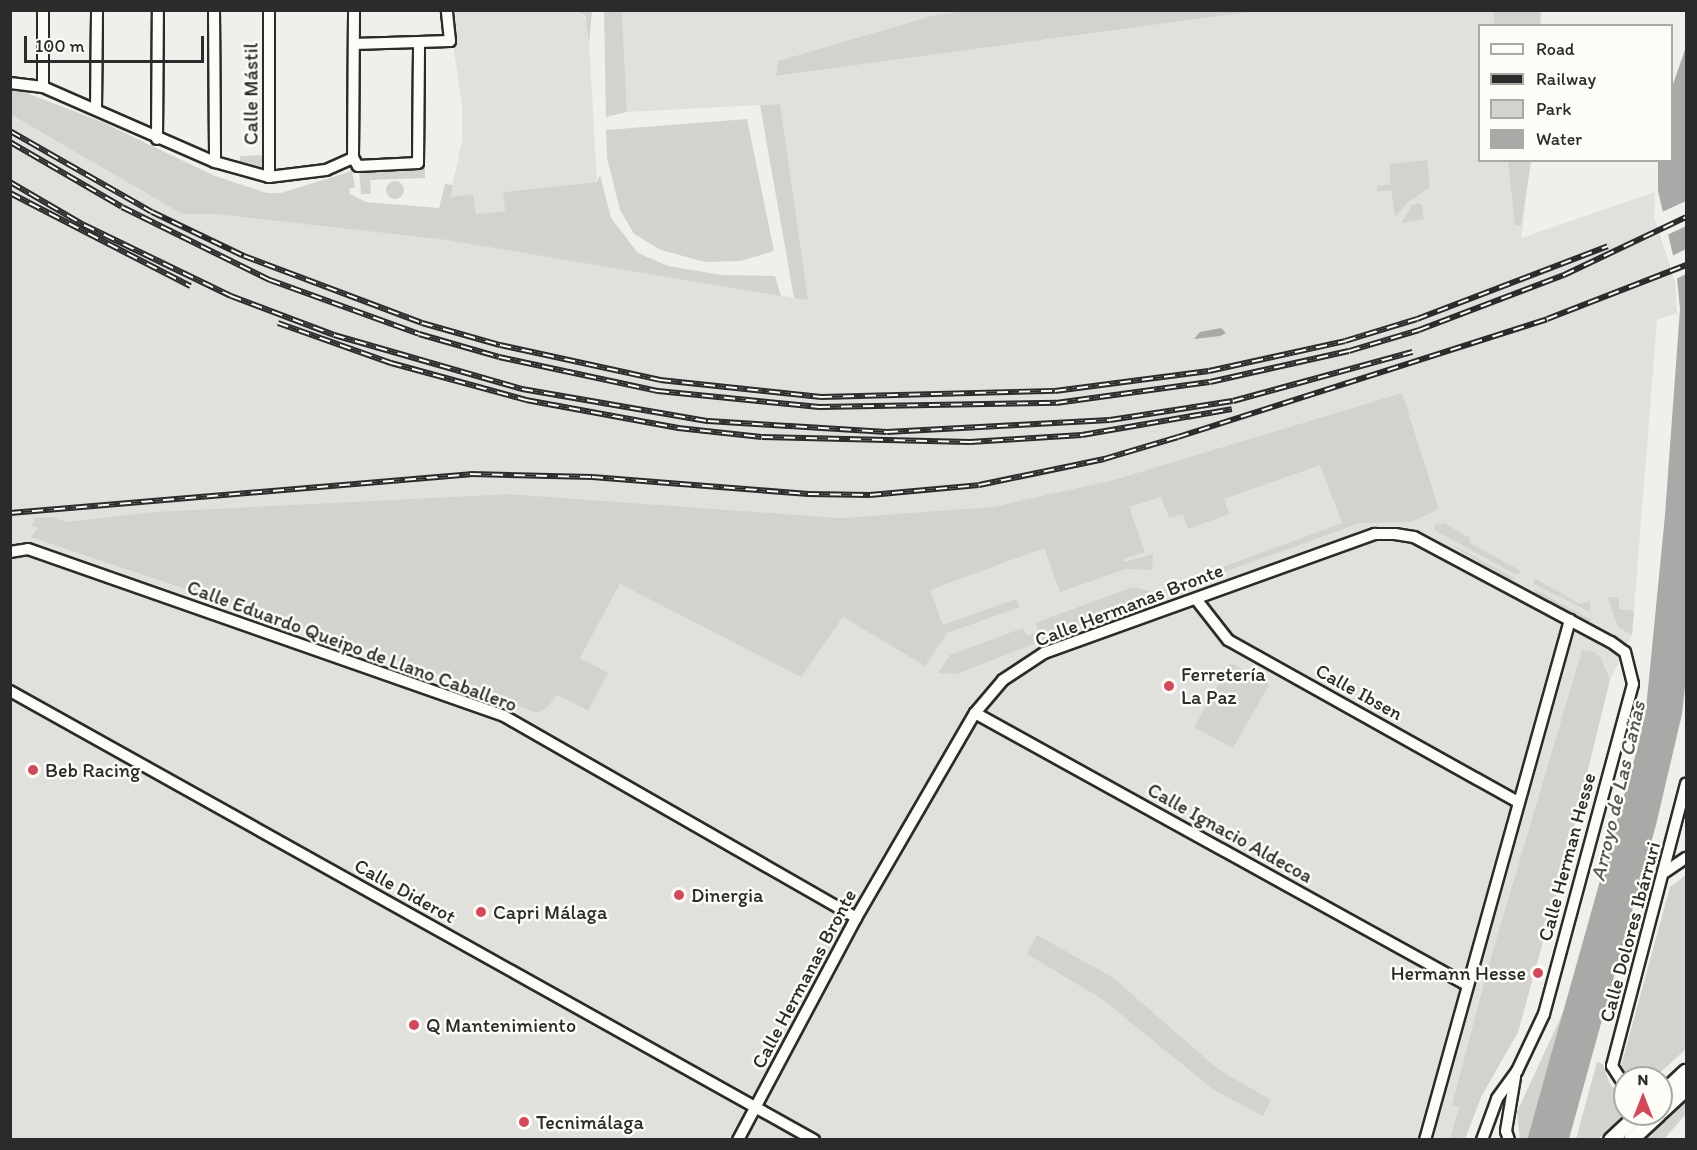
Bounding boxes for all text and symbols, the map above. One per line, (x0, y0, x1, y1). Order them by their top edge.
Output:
scale bar (27, 24, 207, 62)
legend (1478, 24, 1673, 162)
text: 100 m (35, 35, 85, 57)
text: Road (1536, 38, 1575, 60)
street label: Calle Mástil (239, 43, 263, 145)
text: Railway (1536, 68, 1596, 90)
text: Park (1536, 98, 1571, 120)
text: Water (1536, 128, 1582, 150)
street label: Calle Hermanas Bronte (1031, 558, 1227, 652)
street label: Calle Eduardo Queipo de Llano Caballero (184, 575, 520, 717)
street label: Calle Ibsen (1311, 658, 1407, 726)
place label: Ferretería La Paz (1181, 662, 1266, 709)
marker: Ferretería La Paz (1162, 679, 1176, 693)
water label: Arroyo de Las Cañas (1585, 699, 1651, 883)
place label: Beb Racing (45, 758, 140, 782)
marker: Beb Racing (26, 763, 40, 777)
street label: Calle Herman Hesse (1533, 771, 1601, 943)
street label: Calle Ignacio Aldecoa (1143, 778, 1317, 888)
street label: Calle Dolores Ibárruri (1594, 839, 1666, 1025)
street label: Calle Diderot (350, 853, 460, 929)
place label: Dinergia (691, 883, 763, 907)
street label: Calle Hermanas Bronte (747, 885, 861, 1073)
marker: Dinergia (672, 888, 686, 902)
place label: Capri Málaga (493, 900, 606, 924)
marker: Capri Málaga (474, 905, 488, 919)
place label: Hermann Hesse (1391, 961, 1526, 985)
marker: Hermann Hesse (1531, 966, 1545, 980)
place label: Q Mantenimiento (426, 1013, 576, 1037)
marker: Q Mantenimiento (407, 1018, 421, 1032)
north arrow (1613, 1066, 1673, 1126)
text: N (1638, 1070, 1648, 1089)
place label: Tecnimálaga (536, 1110, 644, 1134)
marker: Tecnimálaga (517, 1115, 531, 1129)

